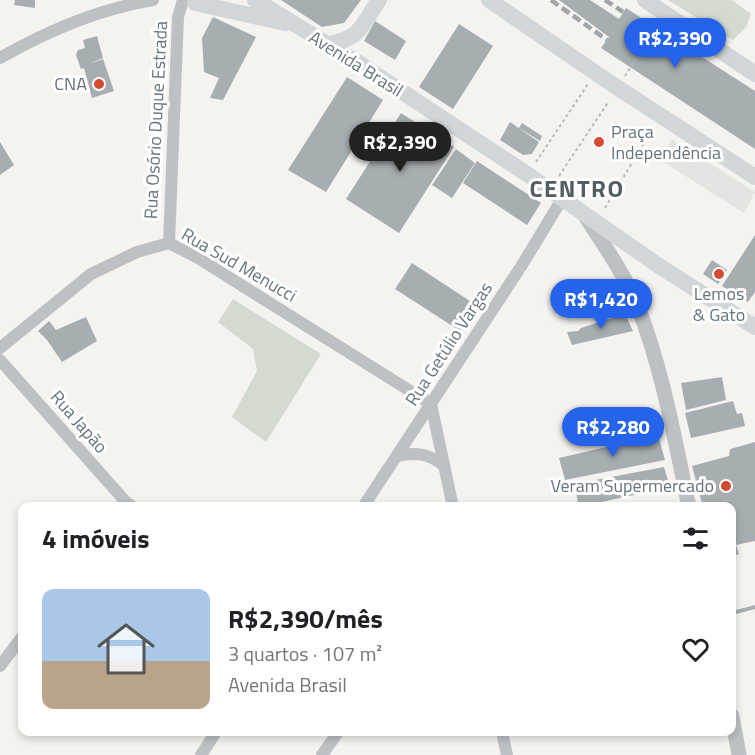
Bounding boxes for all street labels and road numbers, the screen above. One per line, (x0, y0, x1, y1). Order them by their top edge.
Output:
street label: Rua Osório Duque Estrada (137, 20, 174, 220)
street label: Avenida Brasil (304, 24, 409, 103)
street label: Rua Sud Menucci (177, 221, 302, 309)
street label: Rua Getúlio Vargas (398, 276, 499, 411)
street label: Rua Japão (44, 384, 114, 459)

